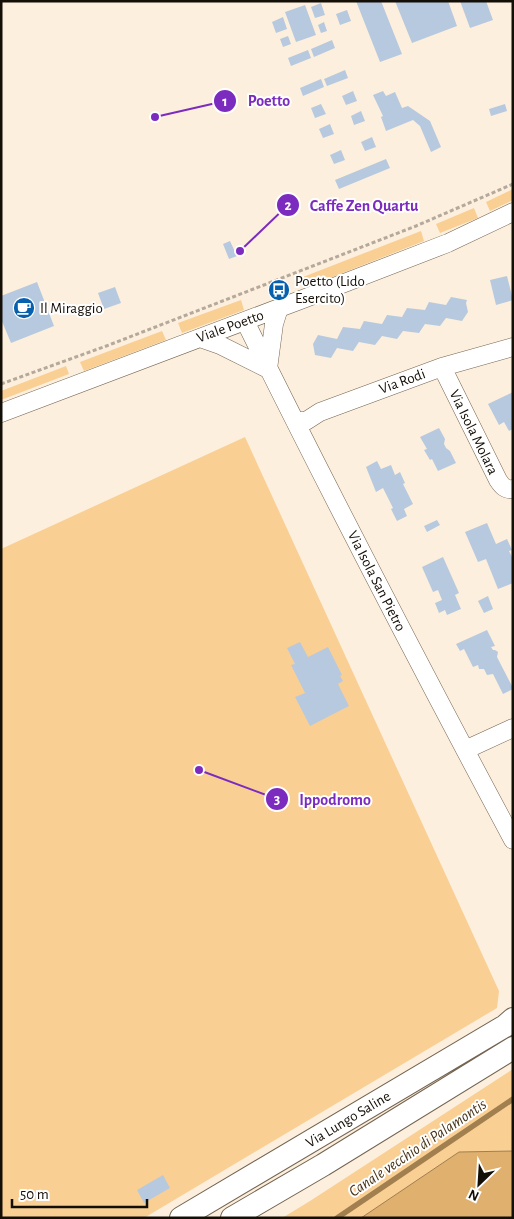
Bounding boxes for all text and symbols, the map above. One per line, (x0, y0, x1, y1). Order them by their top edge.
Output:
callout: Poetto (212, 85, 300, 116)
text: Poetto (248, 93, 290, 109)
text: 1 (222, 94, 228, 109)
callout: Caffe Zen Quartu (275, 190, 429, 221)
text: 2 (284, 198, 292, 213)
text: Caffe Zen Quartu (310, 198, 419, 215)
place label: Poetto (Lido Esercito) (295, 274, 365, 306)
bus stop icon: Poetto (Lido Esercito) (267, 278, 291, 302)
cafe icon: Il Miraggio (12, 296, 36, 320)
place label: Il Miraggio (40, 301, 103, 316)
street label: Viale Poetto (195, 307, 266, 346)
street label: Via Rodi (377, 366, 427, 397)
street label: Via Isola Molara (447, 387, 501, 477)
street label: Via Isola San Pietro (345, 529, 408, 634)
callout: Ippodromo (265, 784, 381, 815)
text: 3 (274, 792, 280, 807)
text: Ippodromo (299, 792, 371, 808)
street label: Via Lungo Saline (303, 1088, 393, 1151)
water label: Canale vecchio di Palamontis (346, 1096, 489, 1200)
north arrow (454, 1159, 504, 1209)
scale bar (12, 1176, 148, 1208)
text: N (467, 1186, 481, 1203)
text: 50 m (20, 1187, 49, 1202)

